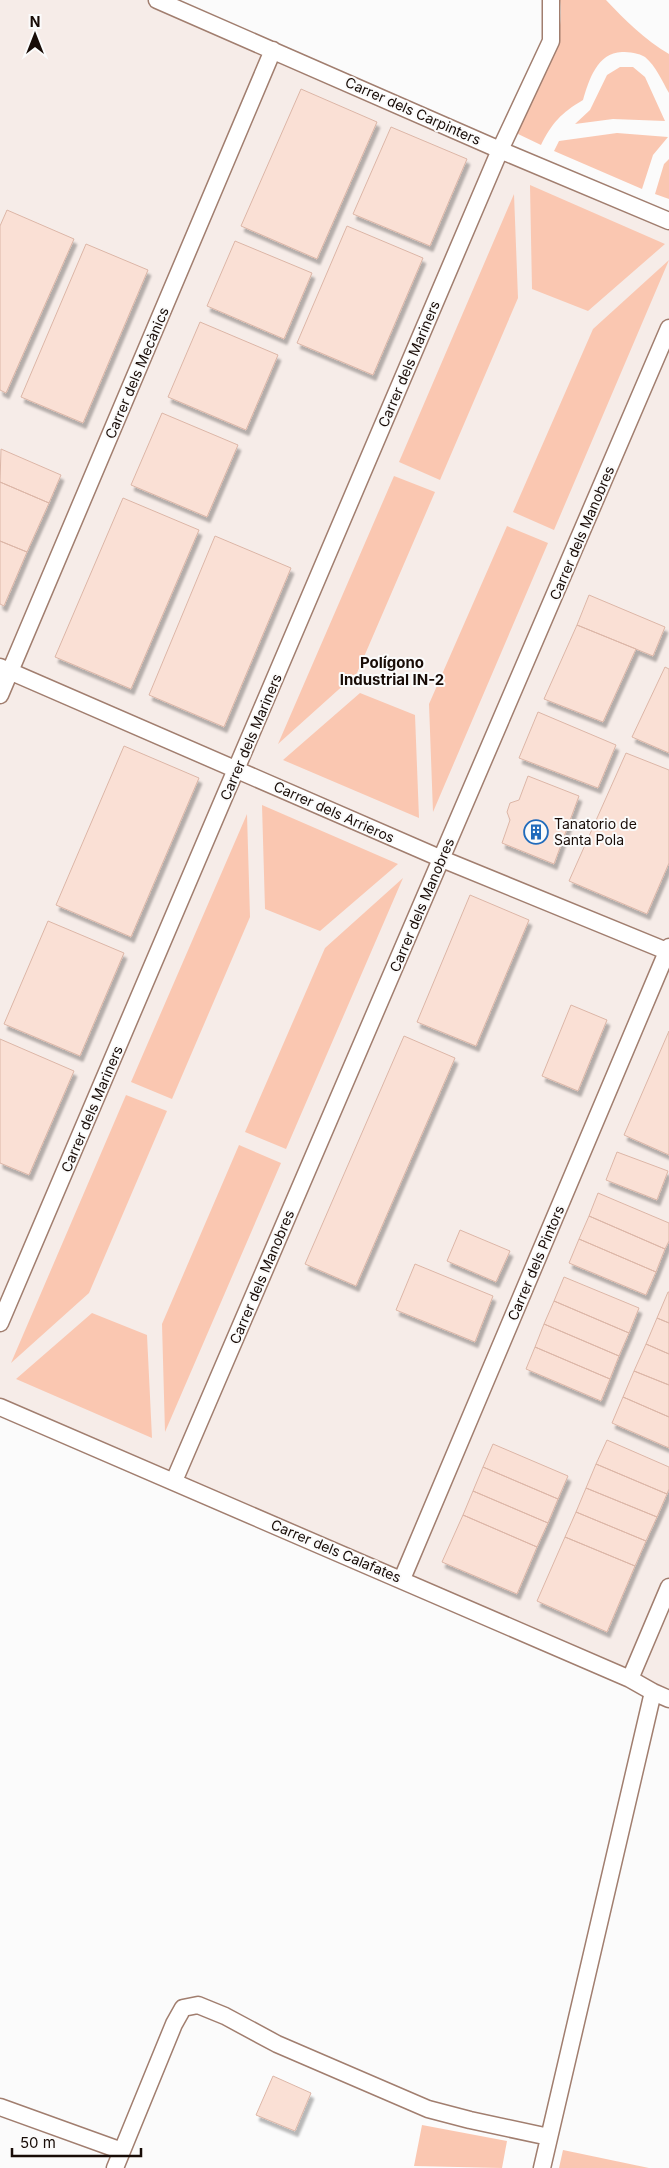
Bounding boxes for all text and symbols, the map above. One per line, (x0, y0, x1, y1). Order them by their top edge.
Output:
north arrow (10, 10, 60, 60)
text: N (30, 13, 40, 30)
street label: Carrer dels Carpinters (343, 73, 484, 148)
street label: Carrer dels Mariners (374, 298, 443, 430)
street label: Carrer dels Mecànics (101, 304, 172, 441)
street label: Carrer dels Manobres (546, 463, 617, 602)
district label: Polígono Industrial IN-2 (340, 653, 444, 689)
street label: Carrer dels Mariners (216, 671, 285, 803)
street label: Carrer dels Arrieros (271, 777, 397, 846)
place label: Tanatorio de Santa Pola (554, 815, 637, 848)
building icon: Tanatorio de Santa Pola (523, 819, 549, 845)
street label: Carrer dels Manobres (386, 835, 457, 974)
street label: Carrer dels Mariners (57, 1043, 126, 1175)
street label: Carrer dels Pintors (504, 1203, 568, 1323)
street label: Carrer dels Manobres (226, 1207, 297, 1346)
street label: Carrer dels Calafates (269, 1515, 404, 1586)
scale bar (12, 2126, 141, 2158)
text: 50 m (20, 2133, 56, 2152)

